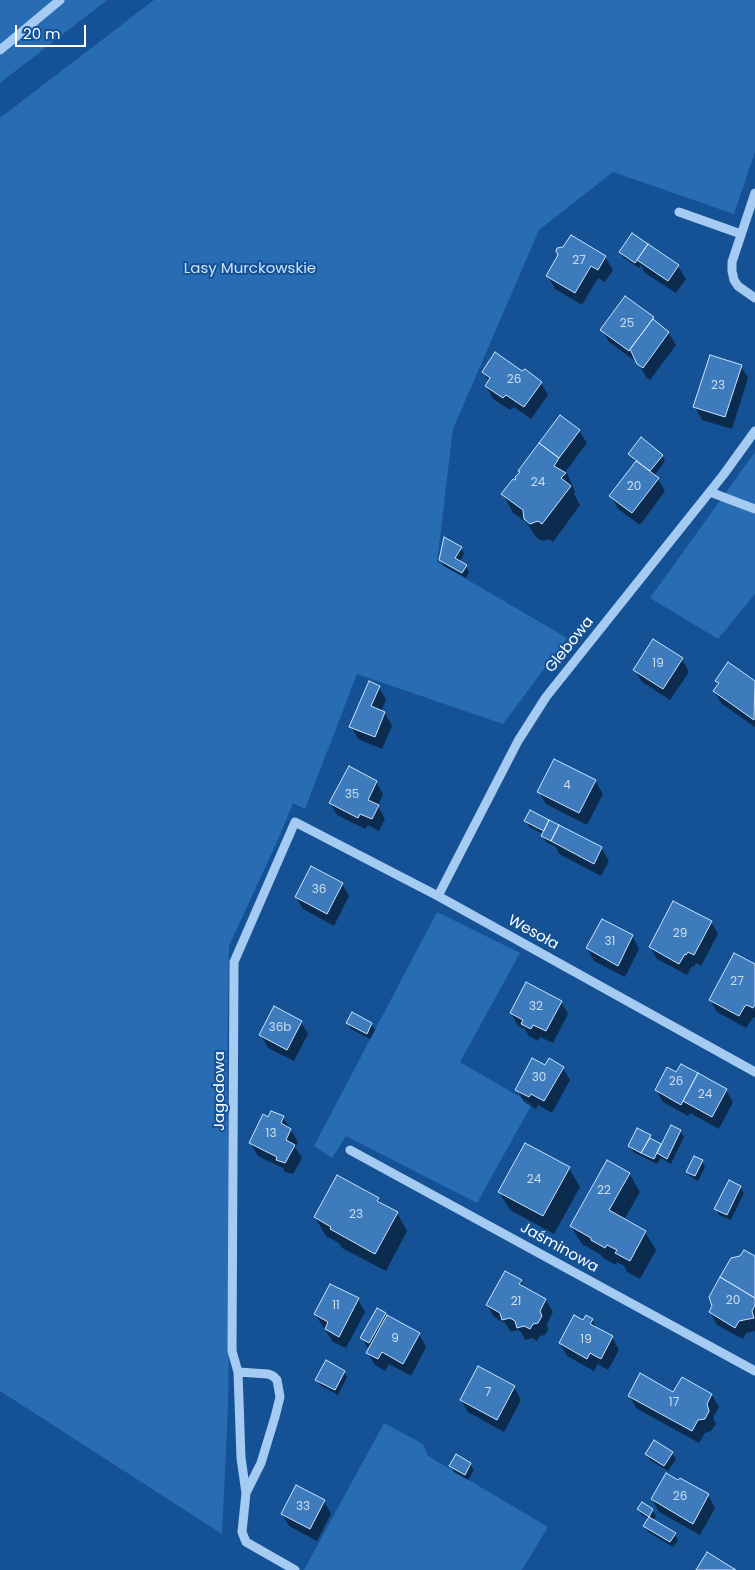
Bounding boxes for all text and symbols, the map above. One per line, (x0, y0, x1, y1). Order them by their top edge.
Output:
scale bar (18, 15, 89, 47)
text: 20 m (23, 23, 61, 44)
house number: 27 (572, 254, 586, 268)
park label: Lasy Murckowskie (184, 260, 316, 278)
house number: 25 (620, 317, 634, 331)
house number: 26 (507, 373, 521, 387)
house number: 23 (711, 379, 725, 393)
house number: 24 (531, 476, 545, 490)
house number: 20 (627, 480, 641, 494)
street label: Glebowa (542, 613, 598, 677)
house number: 19 (652, 657, 664, 671)
house number: 4 (563, 779, 571, 793)
house number: 35 (345, 788, 359, 802)
house number: 36 (312, 883, 326, 897)
street label: Wesoła (504, 912, 562, 954)
house number: 29 (673, 927, 687, 941)
house number: 31 (605, 935, 615, 949)
house number: 27 (730, 975, 744, 989)
house number: 32 (529, 1000, 543, 1014)
house number: 36b (269, 1021, 291, 1035)
street label: Jagodowa (211, 1051, 229, 1131)
house number: 30 (532, 1071, 546, 1085)
house number: 26 (669, 1075, 683, 1089)
house number: 24 (698, 1088, 712, 1102)
house number: 13 (266, 1127, 276, 1141)
house number: 24 (527, 1173, 541, 1187)
house number: 22 (597, 1184, 611, 1198)
house number: 23 (349, 1208, 363, 1222)
street label: Jaśminowa (517, 1219, 601, 1277)
house number: 20 (726, 1294, 740, 1308)
house number: 21 (511, 1295, 521, 1309)
house number: 11 (332, 1299, 340, 1313)
house number: 9 (391, 1332, 399, 1346)
house number: 19 (580, 1333, 592, 1347)
house number: 7 (485, 1386, 491, 1400)
house number: 17 (669, 1396, 679, 1410)
house number: 26 (673, 1490, 687, 1504)
house number: 33 (296, 1500, 310, 1514)

